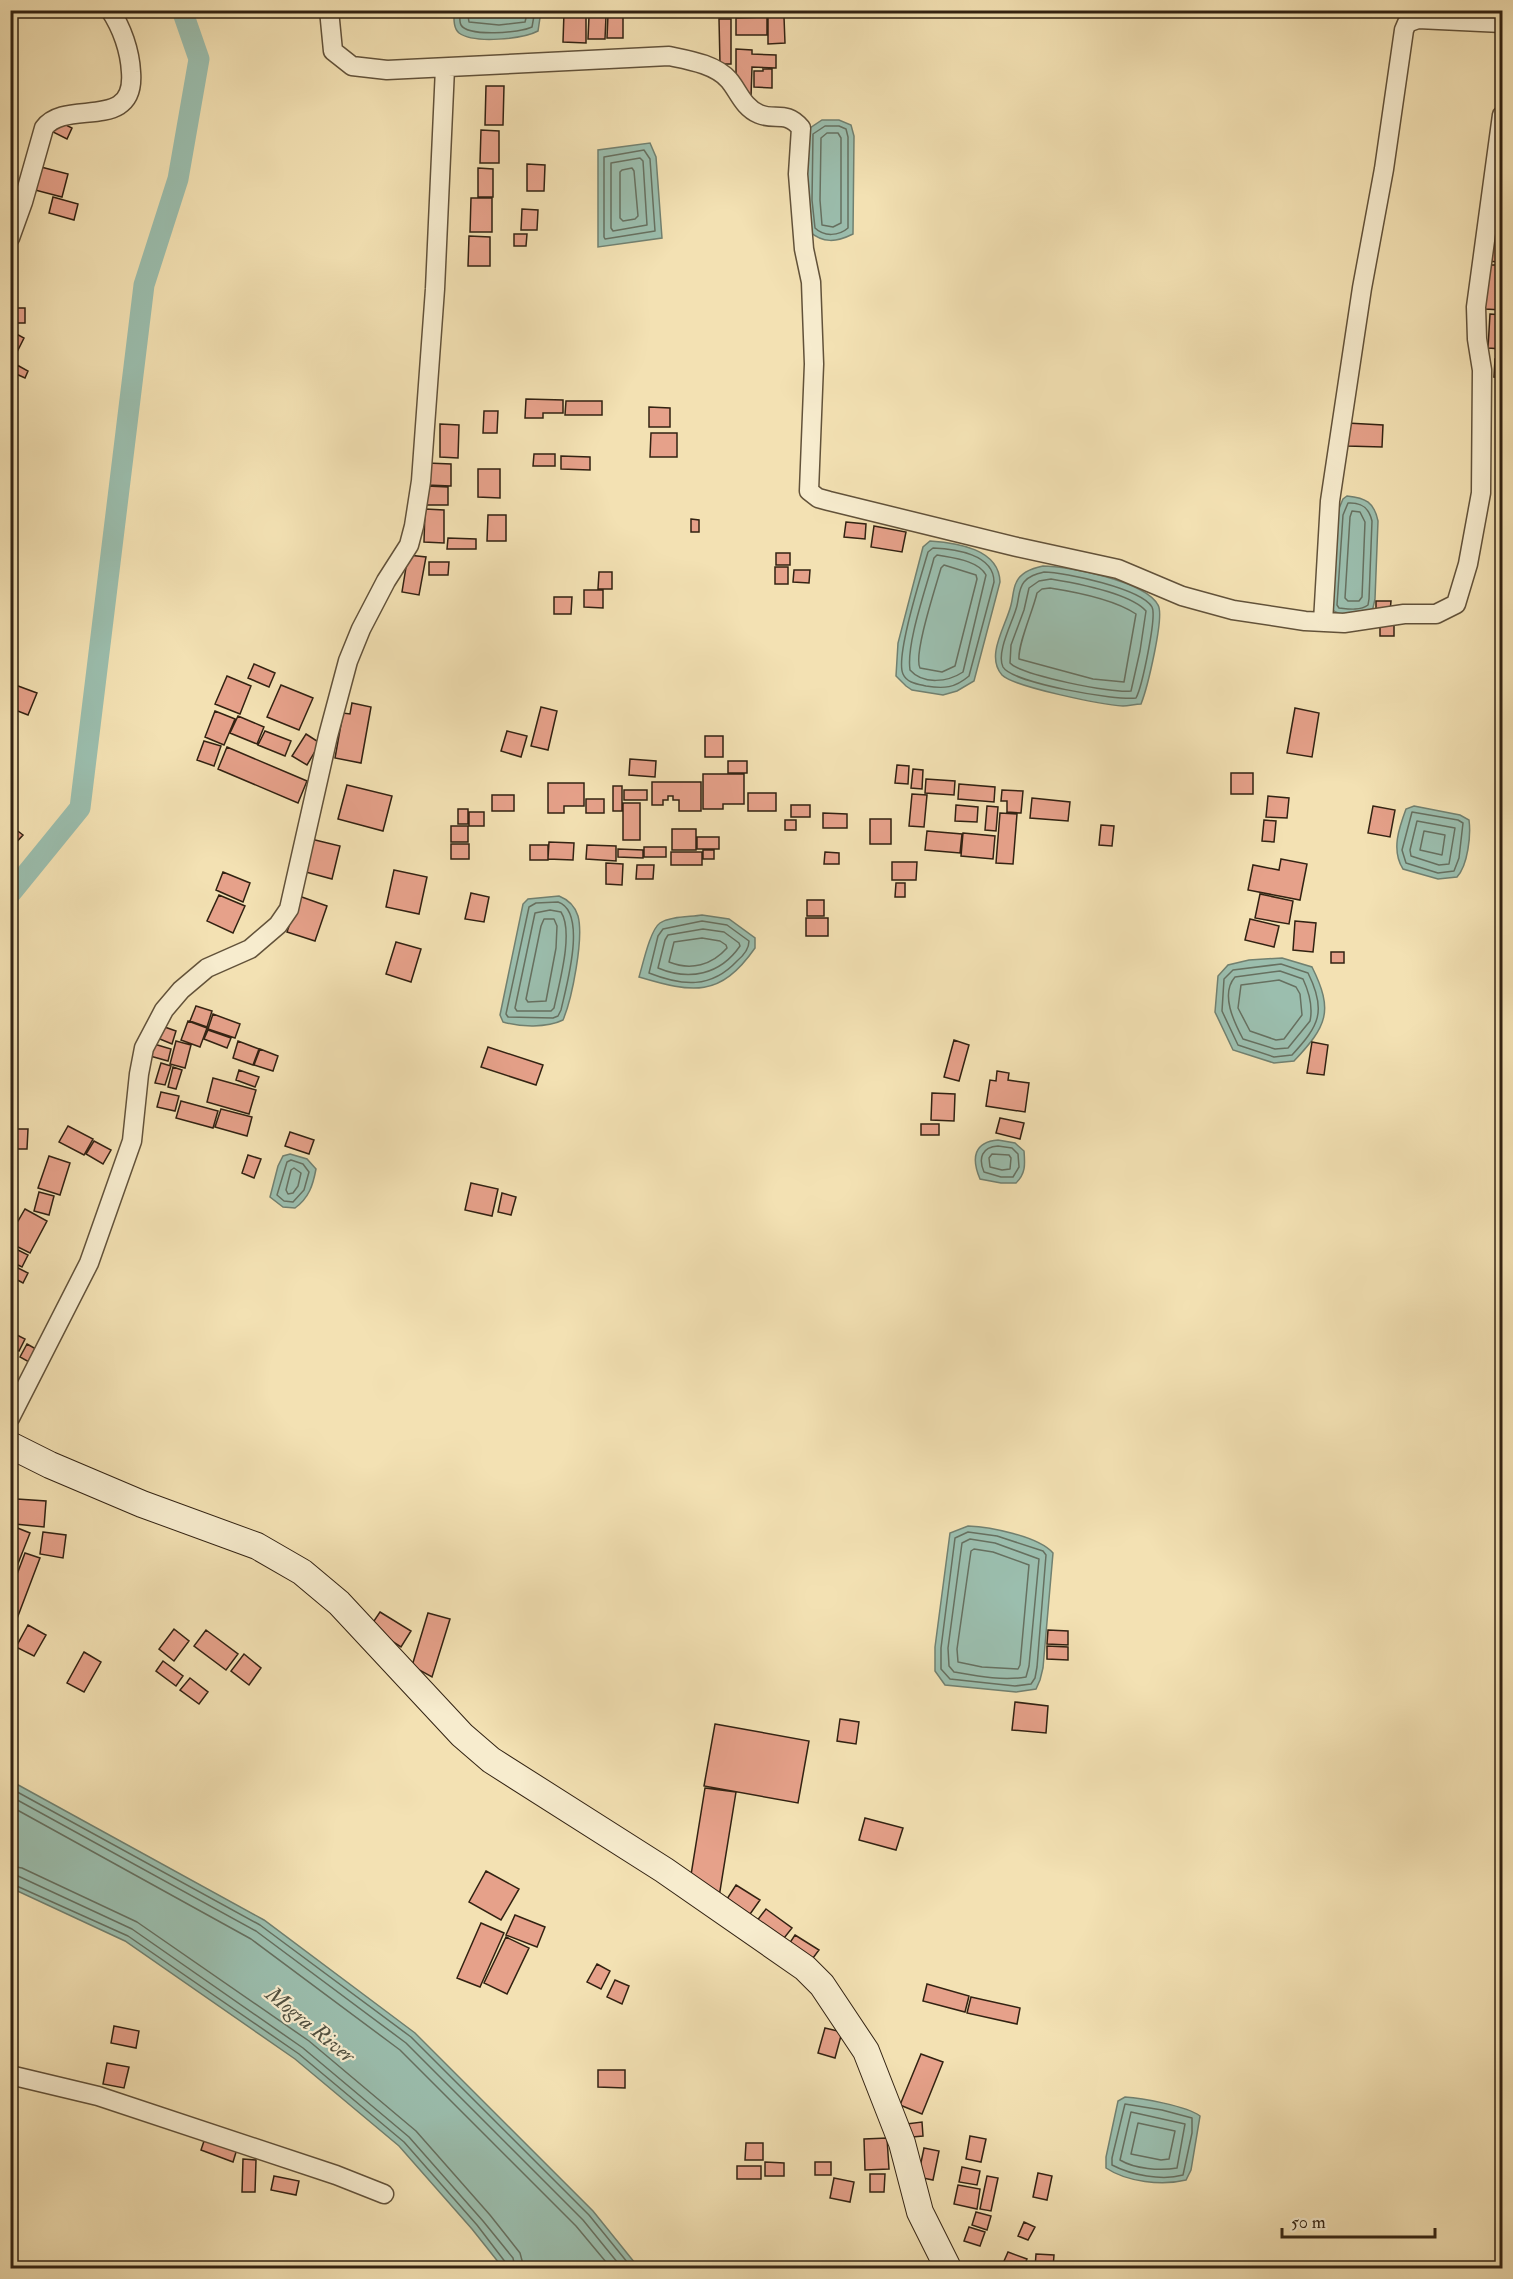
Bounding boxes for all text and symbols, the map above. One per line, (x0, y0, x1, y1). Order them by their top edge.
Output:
water label: Mogra River (258, 1979, 362, 2071)
scale bar (1282, 2201, 1435, 2239)
text: 50 m (1291, 2211, 1326, 2234)

